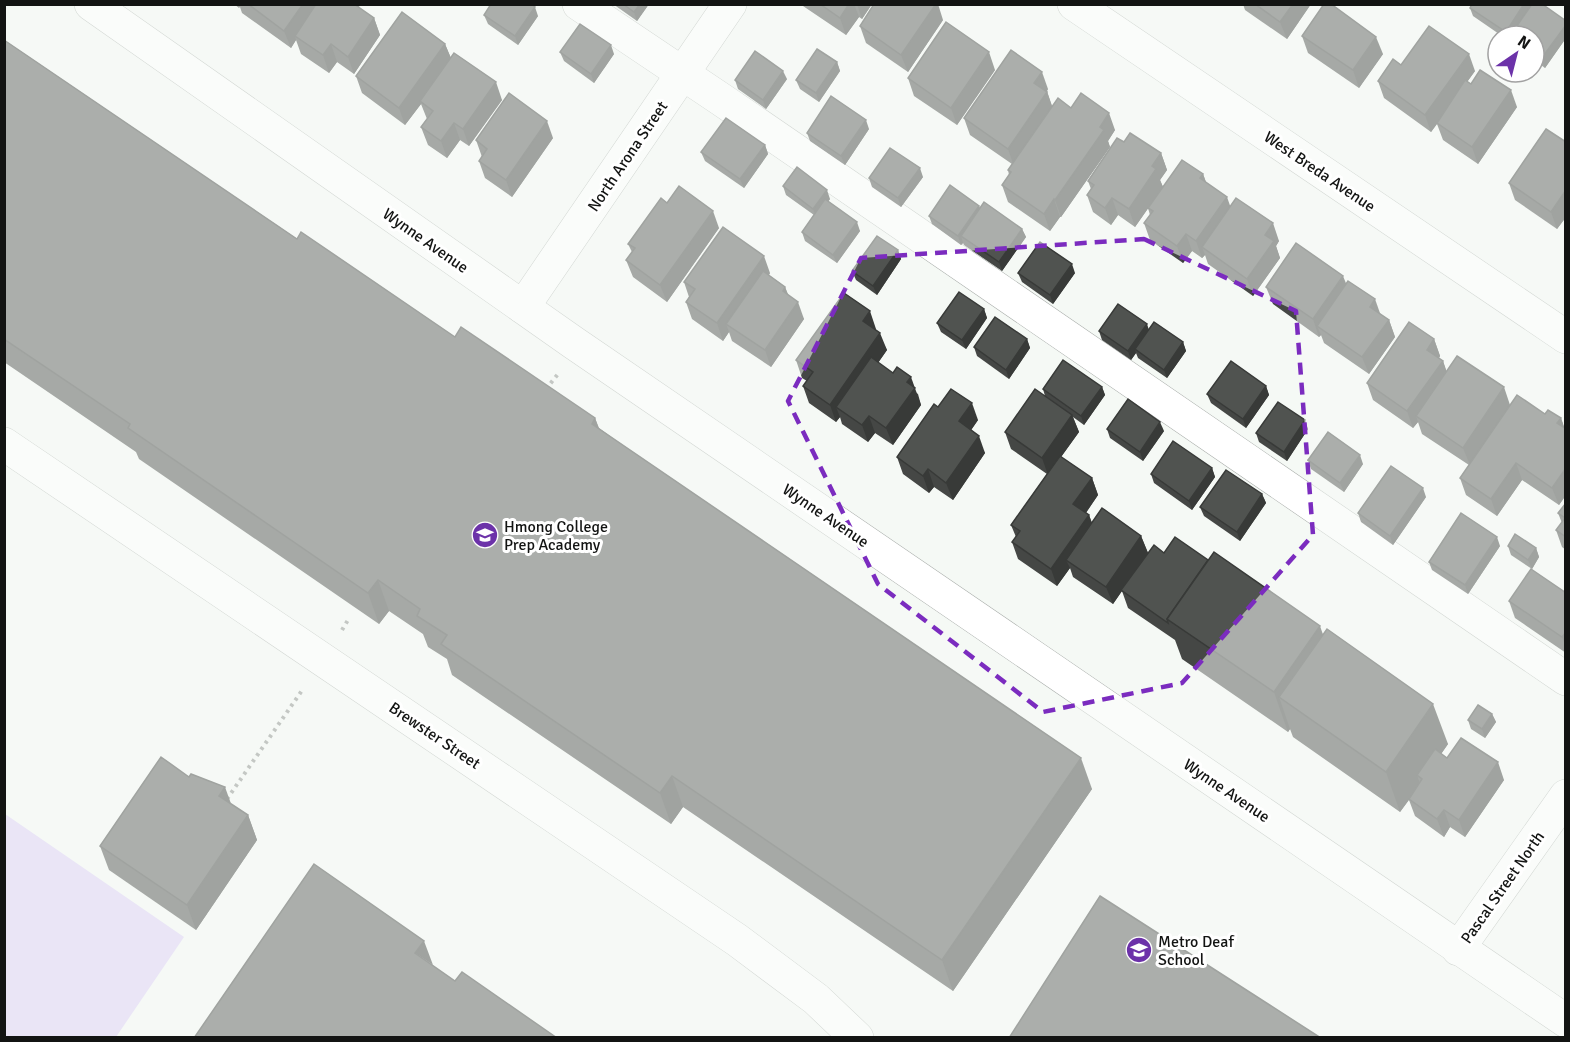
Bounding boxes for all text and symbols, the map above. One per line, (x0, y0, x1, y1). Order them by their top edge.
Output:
north arrow (1486, 24, 1546, 84)
text: N (1514, 31, 1534, 54)
street label: North Arona Street (583, 97, 672, 216)
street label: West Breda Avenue (1260, 127, 1379, 217)
street label: Wynne Avenue (379, 204, 472, 278)
street label: Wynne Avenue (778, 480, 873, 552)
place label: Hmong College Prep Academy (504, 517, 608, 555)
school or university icon: Hmong College Prep Academy (470, 520, 500, 550)
street label: Brewster Street (385, 698, 484, 774)
street label: Wynne Avenue (1179, 755, 1274, 827)
street label: Pascal Street North (1457, 828, 1549, 948)
place label: Metro Deaf School (1158, 932, 1234, 970)
school or university icon: Metro Deaf School (1124, 935, 1154, 965)

